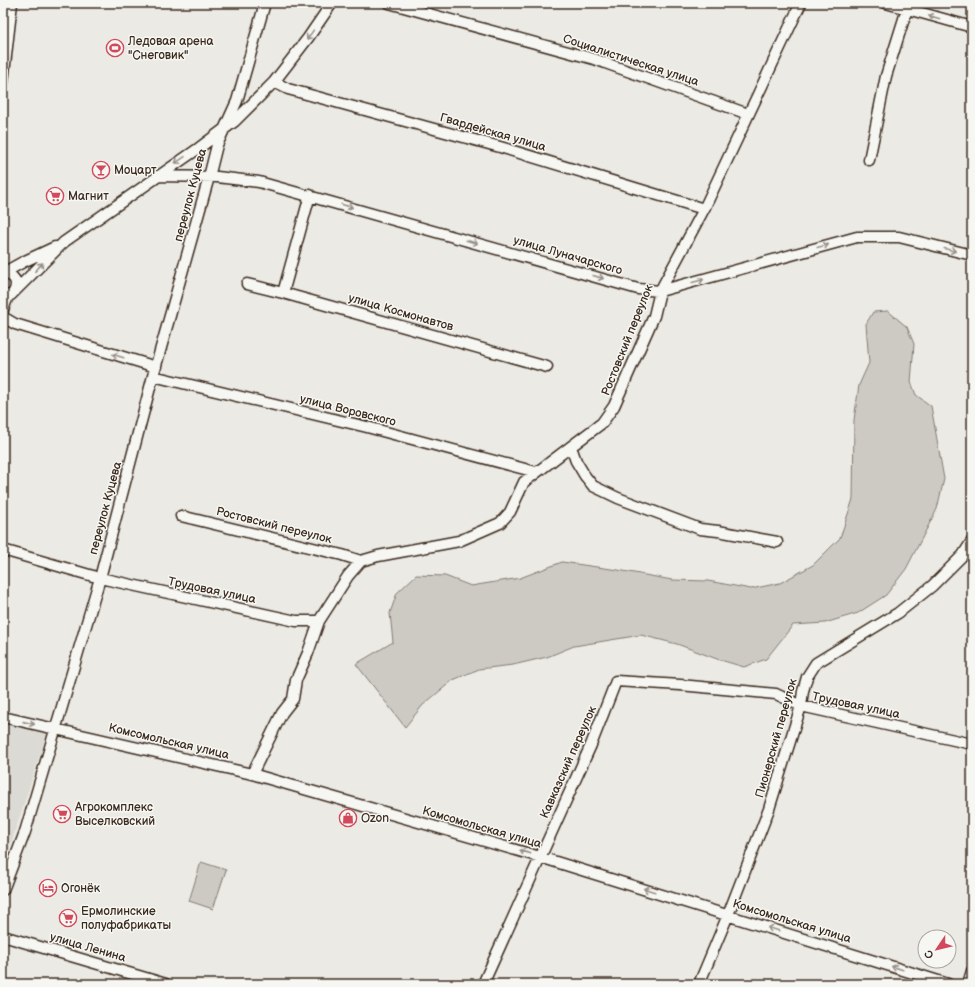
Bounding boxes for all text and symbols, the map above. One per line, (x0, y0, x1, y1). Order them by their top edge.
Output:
one-way arrow (928, 13, 941, 20)
one-way arrow (306, 30, 314, 41)
street label: Социалистическая улица (561, 31, 701, 90)
place label: Ледовая арена "Снеговик" (127, 34, 214, 63)
sports icon: Ледовая арена "Снеговик" (105, 38, 125, 58)
street label: Гвардейская улица (438, 110, 548, 155)
street label: переулок Куцева (171, 147, 210, 243)
one-way arrow (175, 156, 186, 165)
bar icon: Моцарт (91, 160, 111, 180)
place label: Моцарт (114, 163, 157, 178)
supermarket icon: Магнит (45, 186, 65, 206)
place label: Магнит (68, 189, 109, 204)
one-way arrow (341, 203, 354, 210)
street label: улица Луначарского (512, 233, 624, 278)
one-way arrow (466, 239, 479, 246)
one-way arrow (816, 242, 829, 250)
one-way arrow (944, 247, 957, 254)
one-way arrow (34, 262, 43, 272)
one-way arrow (591, 274, 604, 281)
one-way arrow (691, 277, 704, 284)
street label: Ростовский переулок (598, 282, 657, 398)
street label: улица Космонавтов (347, 290, 456, 335)
one-way arrow (112, 352, 125, 359)
street label: улица Воровского (298, 391, 398, 430)
street label: переулок Куцева (86, 460, 125, 556)
street label: Ростовский переулок (214, 504, 334, 547)
street label: Трудовая улица (167, 574, 257, 607)
street label: Пионерский переулок (752, 676, 801, 799)
street label: Трудовая улица (811, 689, 901, 722)
street label: Кавказский переулок (537, 703, 600, 821)
one-way arrow (22, 720, 35, 728)
street label: Комсомольская улица (107, 720, 231, 763)
place label: Агрокомплекс Выселковский (74, 800, 155, 829)
street label: Комсомольская улица (421, 803, 543, 852)
supermarket icon: Агрокомплекс Выселковский (52, 804, 72, 824)
shop icon: Ozon (338, 808, 358, 828)
place label: Ozon (361, 811, 389, 826)
one-way arrow (518, 848, 531, 855)
hotel icon: Огонёк (38, 878, 58, 898)
place label: Огонёк (61, 881, 101, 896)
one-way arrow (643, 886, 655, 894)
street label: Комсомольская улица (731, 896, 853, 947)
place label: Ермолинские полуфабрикаты (81, 904, 171, 933)
supermarket icon: Ермолинские полуфабрикаты (58, 908, 78, 928)
one-way arrow (767, 925, 780, 932)
north arrow (917, 929, 957, 969)
street label: улица Ленина (48, 930, 127, 965)
text: С (922, 947, 937, 961)
one-way arrow (891, 964, 904, 971)

